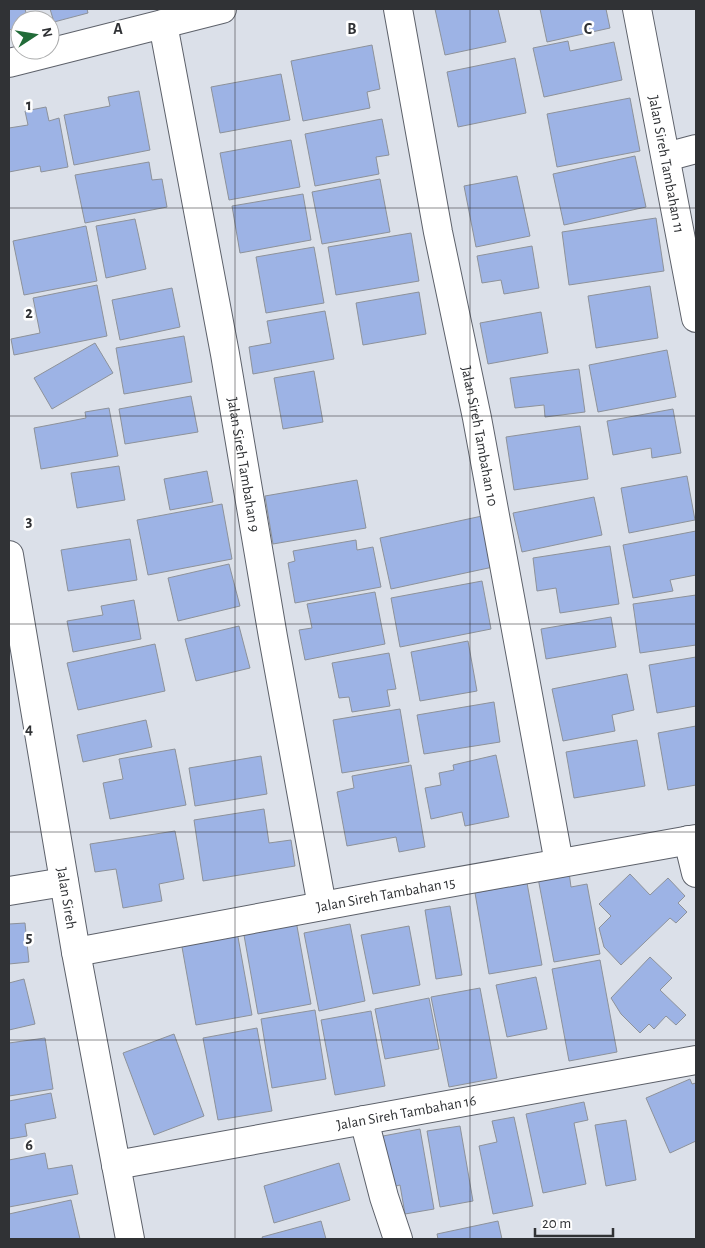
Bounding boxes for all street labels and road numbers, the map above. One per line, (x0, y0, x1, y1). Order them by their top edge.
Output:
street label: Jalan Sireh Tambahan 11 (646, 94, 687, 234)
street label: Jalan Sireh Tambahan 10 (459, 365, 501, 508)
street label: Jalan Sireh Tambahan 9 (225, 396, 263, 533)
street label: Jalan Sireh (54, 866, 79, 930)
street label: Jalan Sireh Tambahan 15 (315, 875, 456, 915)
street label: Jalan Sireh Tambahan 16 (335, 1092, 477, 1132)

